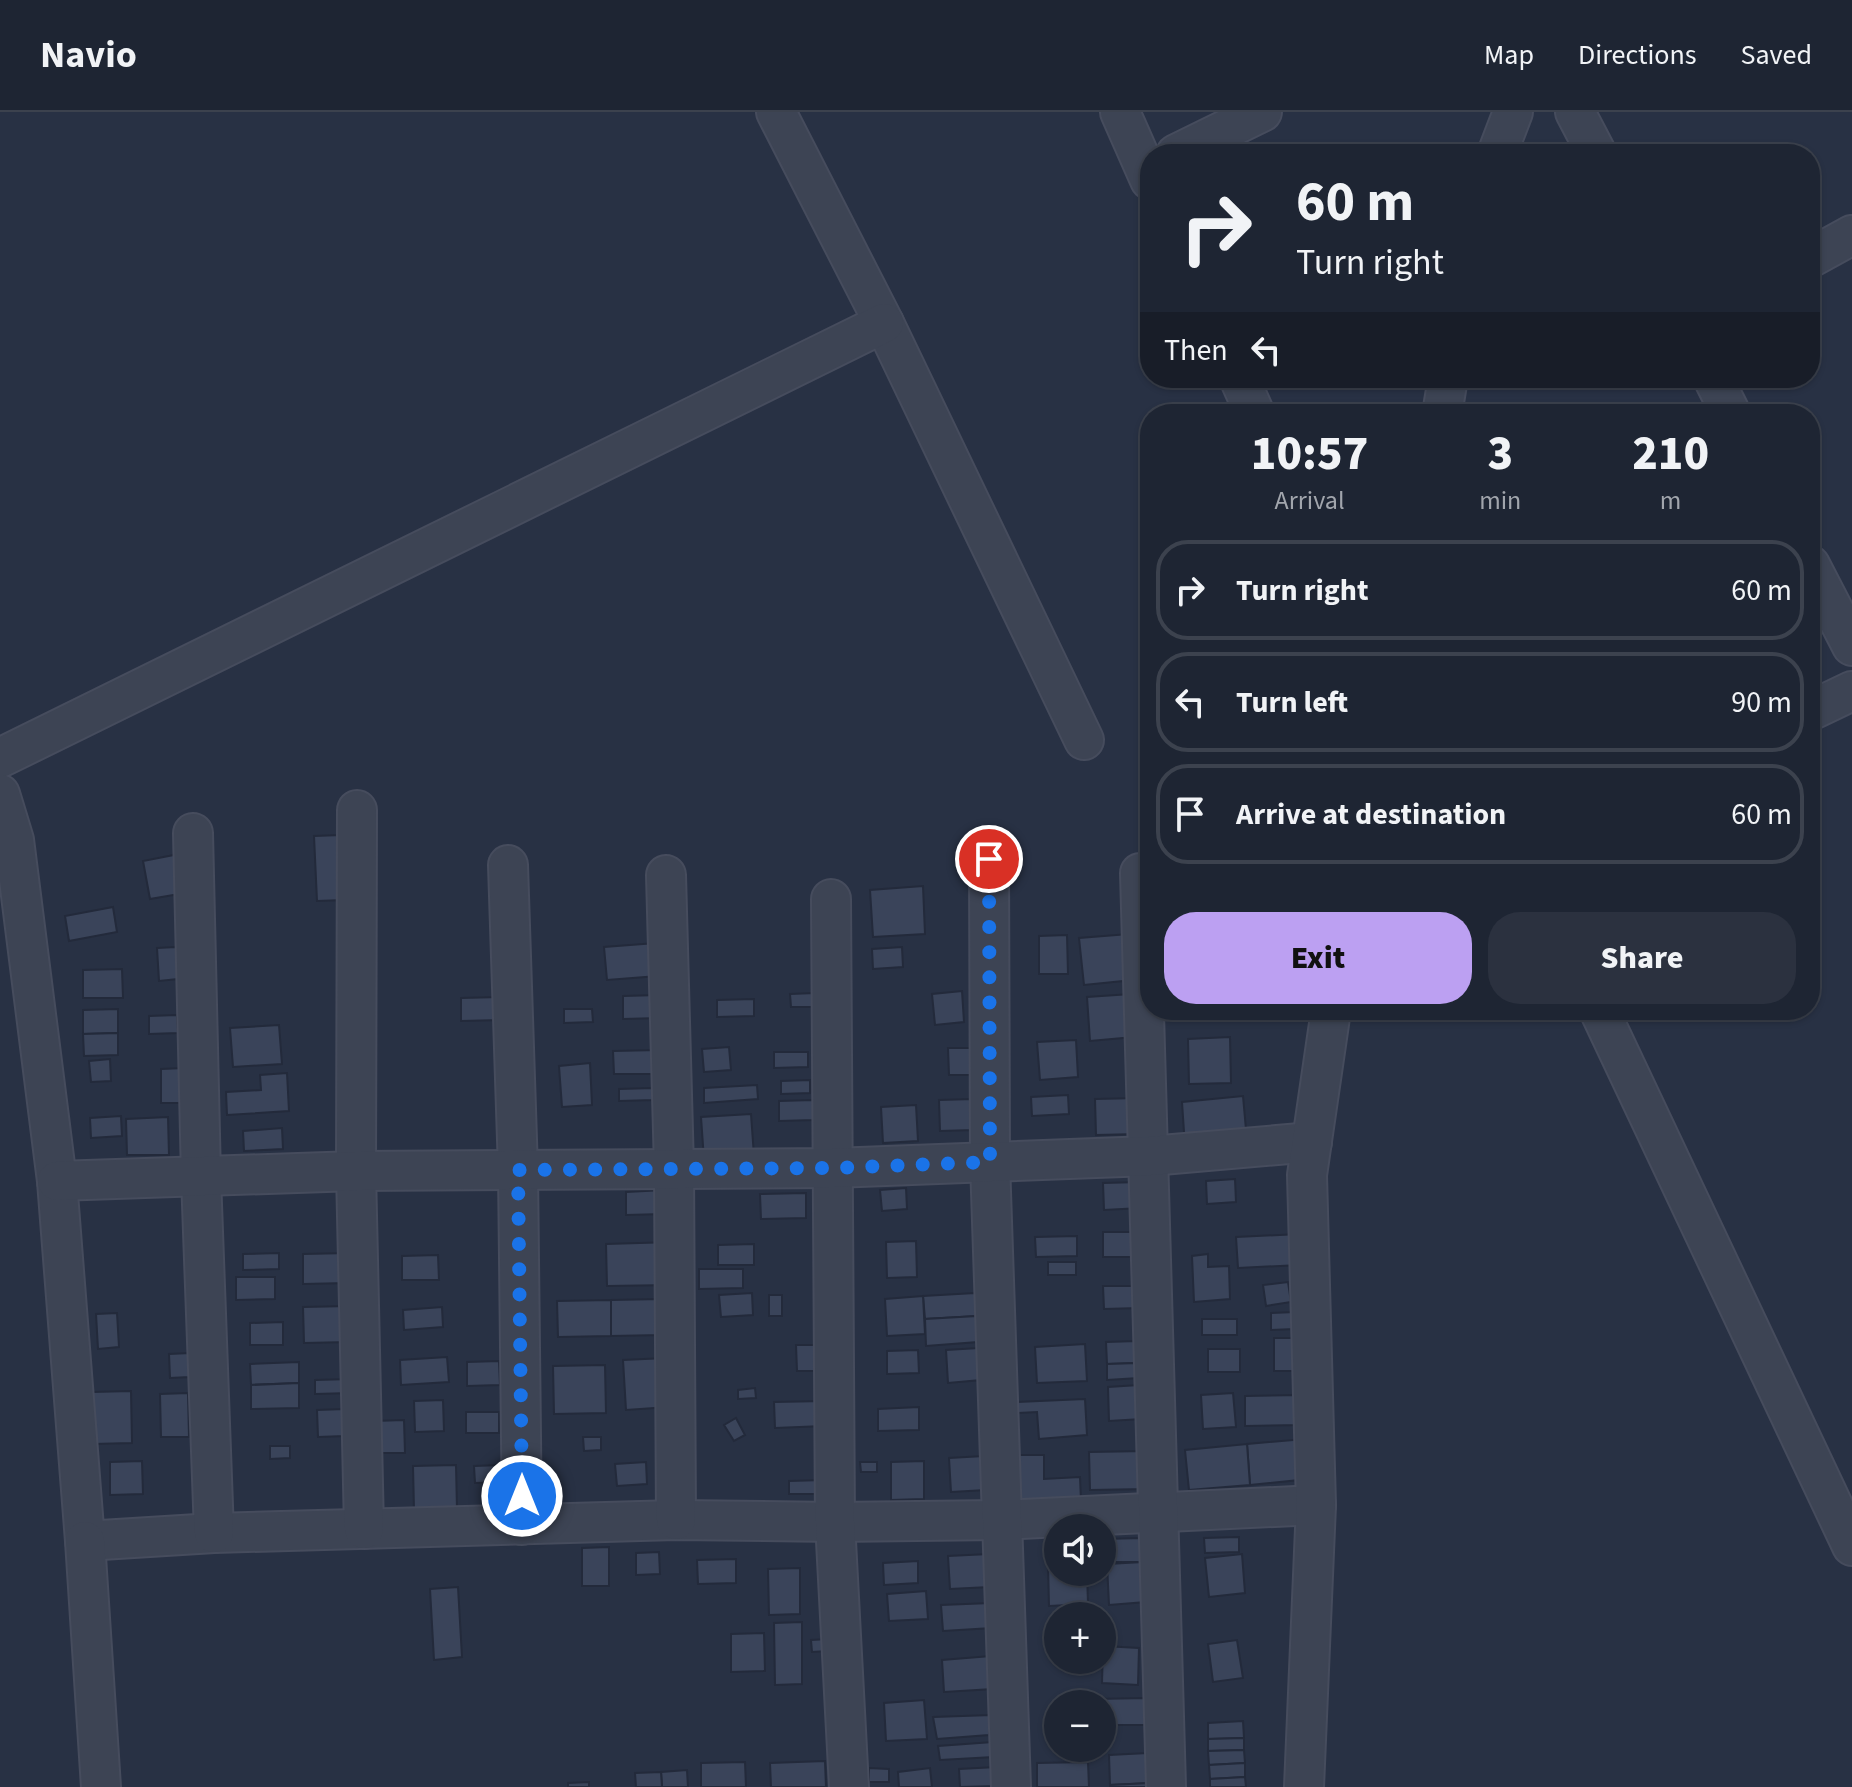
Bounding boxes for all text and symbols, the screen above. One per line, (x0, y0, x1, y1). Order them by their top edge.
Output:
text: Navio (40, 28, 137, 82)
text: Map (1484, 35, 1534, 75)
text: Directions (1578, 35, 1697, 75)
text: Saved (1741, 35, 1812, 75)
text: 60 m (1296, 163, 1414, 242)
icon: right (1164, 176, 1268, 280)
text: Turn right (1296, 237, 1444, 288)
icon: left (1244, 328, 1288, 372)
text: Then (1164, 329, 1228, 372)
text: 10:57 (1251, 420, 1368, 488)
text: 3 (1487, 420, 1513, 488)
text: 210 (1632, 420, 1709, 488)
text: Arrival (1275, 482, 1345, 519)
text: min (1479, 482, 1521, 519)
text: m (1660, 482, 1681, 519)
icon: right (1168, 568, 1212, 612)
text: Turn right (1236, 569, 1368, 612)
text: 60 m (1731, 569, 1792, 612)
icon: left (1168, 680, 1212, 724)
text: Turn left (1236, 681, 1348, 724)
text: 90 m (1731, 681, 1792, 724)
icon: arrive (1168, 792, 1212, 836)
text: Arrive at destination (1236, 793, 1506, 836)
text: 60 m (1731, 793, 1792, 836)
pin (955, 825, 1023, 893)
icon: arrive (967, 837, 1011, 881)
button: Exit (1164, 912, 1472, 1004)
button: Share (1488, 912, 1796, 1004)
position arrow (480, 1454, 564, 1538)
map controls (1044, 1514, 1116, 1762)
button: sound (1044, 1514, 1116, 1586)
button: + (1044, 1602, 1116, 1674)
button: − (1044, 1690, 1116, 1762)

